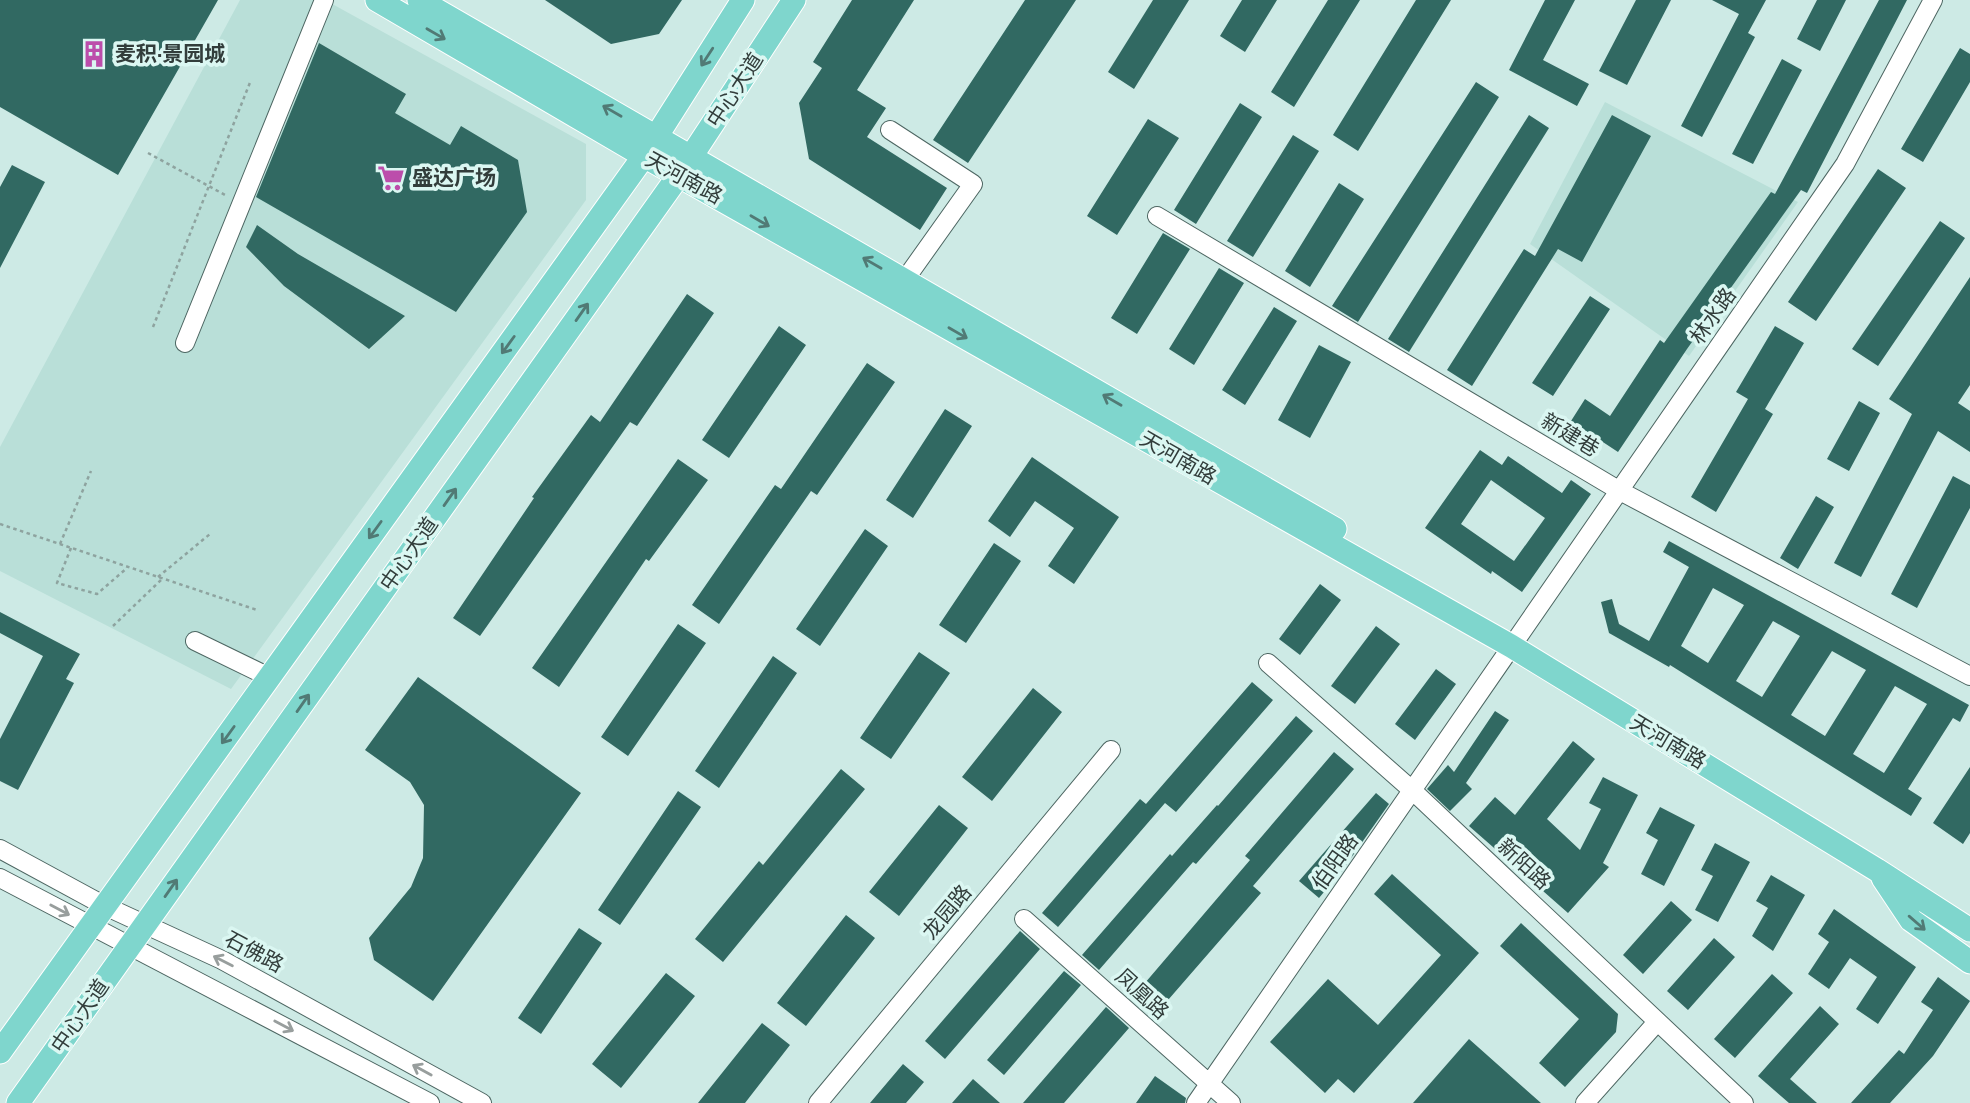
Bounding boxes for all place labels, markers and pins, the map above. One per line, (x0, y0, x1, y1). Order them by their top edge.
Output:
building icon: 麦积·景园城 (79, 39, 109, 69)
place label: 麦积·景园城 (115, 40, 225, 66)
supermarket icon: 盛达广场 (376, 163, 406, 193)
place label: 盛达广场 (412, 164, 496, 190)

